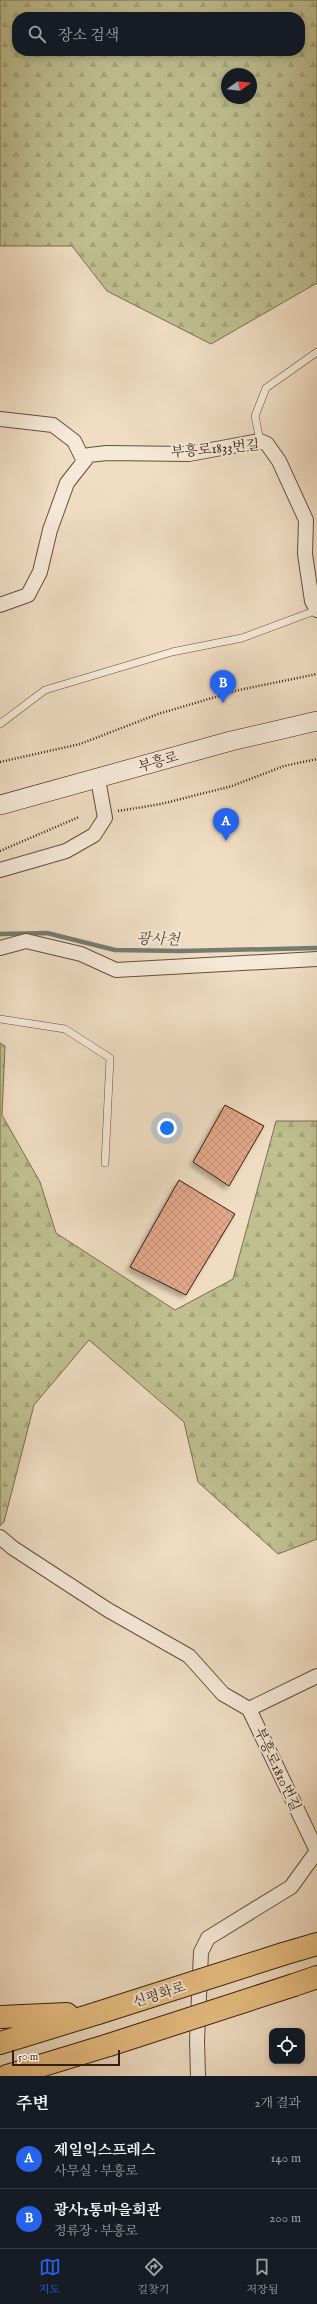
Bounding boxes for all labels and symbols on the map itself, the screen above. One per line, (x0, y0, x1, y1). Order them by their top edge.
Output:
north arrow (221, 68, 257, 104)
street label: 부흥로1833번길 (170, 436, 260, 462)
pin: B (210, 670, 236, 703)
street label: 부흥로 (136, 748, 181, 776)
pin: A (213, 808, 239, 841)
water label: 광사천 (136, 930, 181, 949)
your location (157, 1118, 177, 1138)
street label: 부흥로1810번길 (250, 1725, 304, 1814)
street label: 신평화로 (131, 1978, 188, 2012)
scale bar (12, 2048, 120, 2067)

